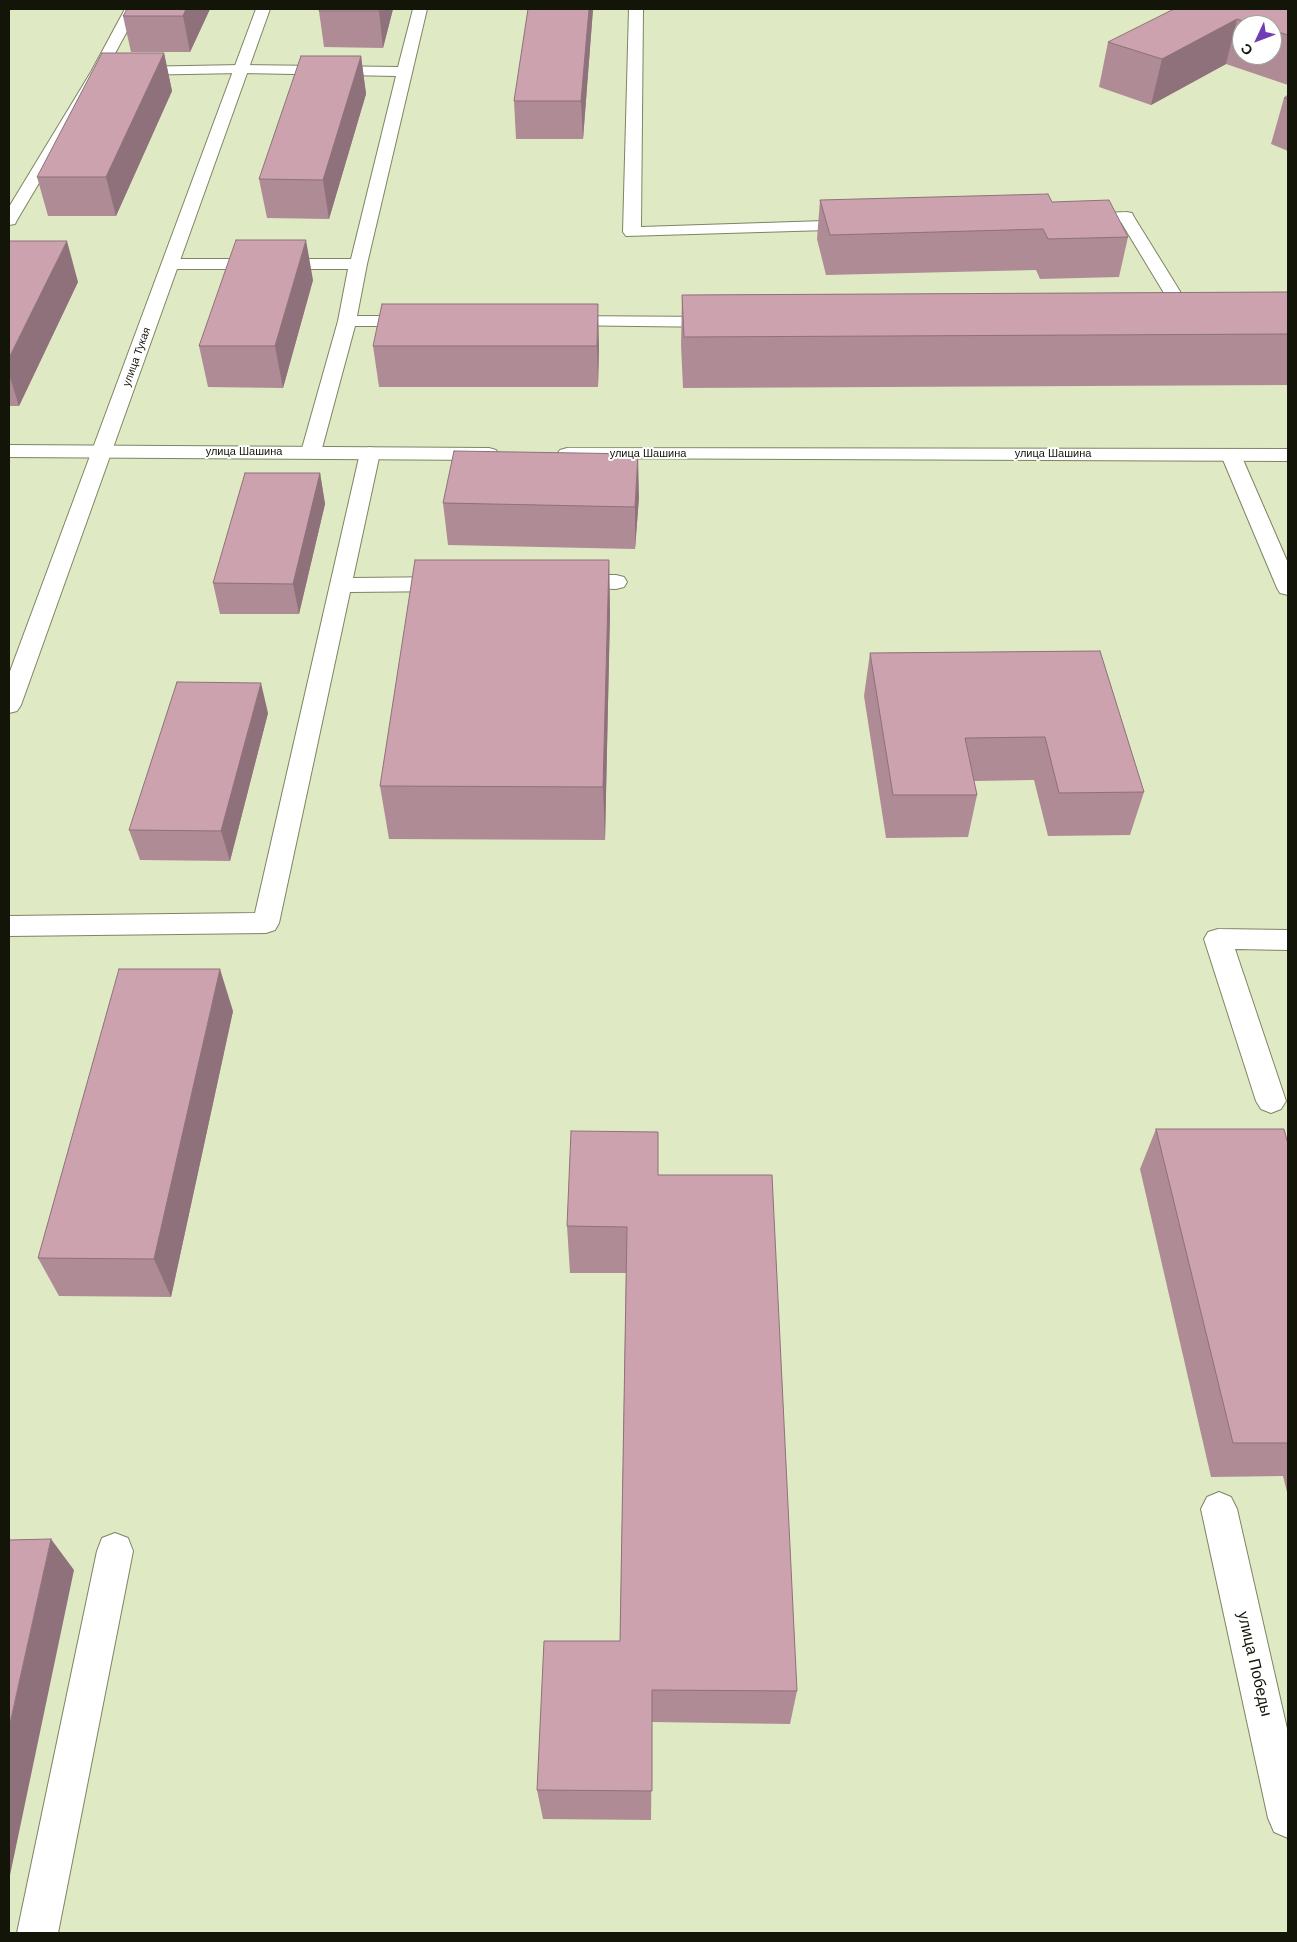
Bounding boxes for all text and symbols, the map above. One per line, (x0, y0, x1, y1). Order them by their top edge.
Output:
north arrow (1232, 15, 1282, 65)
text: С (1237, 40, 1256, 59)
street label: улица Тукая (120, 326, 154, 388)
street label: улица Шашина (206, 445, 282, 459)
street label: улица Шашина (610, 447, 686, 461)
street label: улица Шашина (1015, 447, 1091, 461)
street label: улица Победы (1233, 1610, 1275, 1718)

